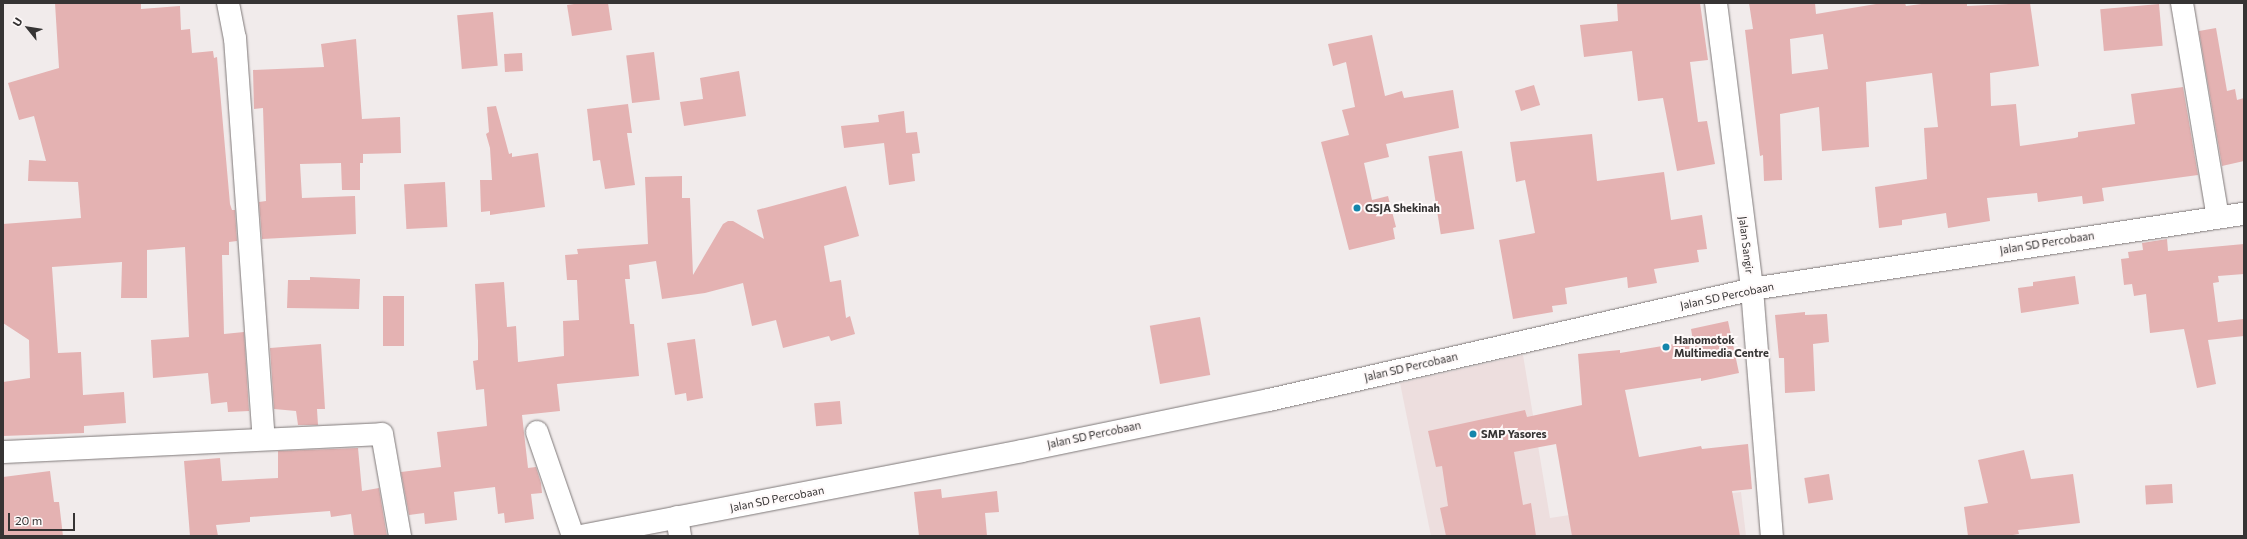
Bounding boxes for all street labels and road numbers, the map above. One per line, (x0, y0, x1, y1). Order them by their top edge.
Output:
street label: Jalan Sangir (1736, 216, 1756, 274)
street label: Jalan SD Percobaan (1999, 229, 2095, 257)
street label: Jalan SD Percobaan (1679, 280, 1775, 312)
street label: Jalan SD Percobaan (1363, 350, 1459, 384)
street label: Jalan SD Percobaan (1046, 419, 1142, 451)
street label: Jalan SD Percobaan (729, 483, 825, 515)

